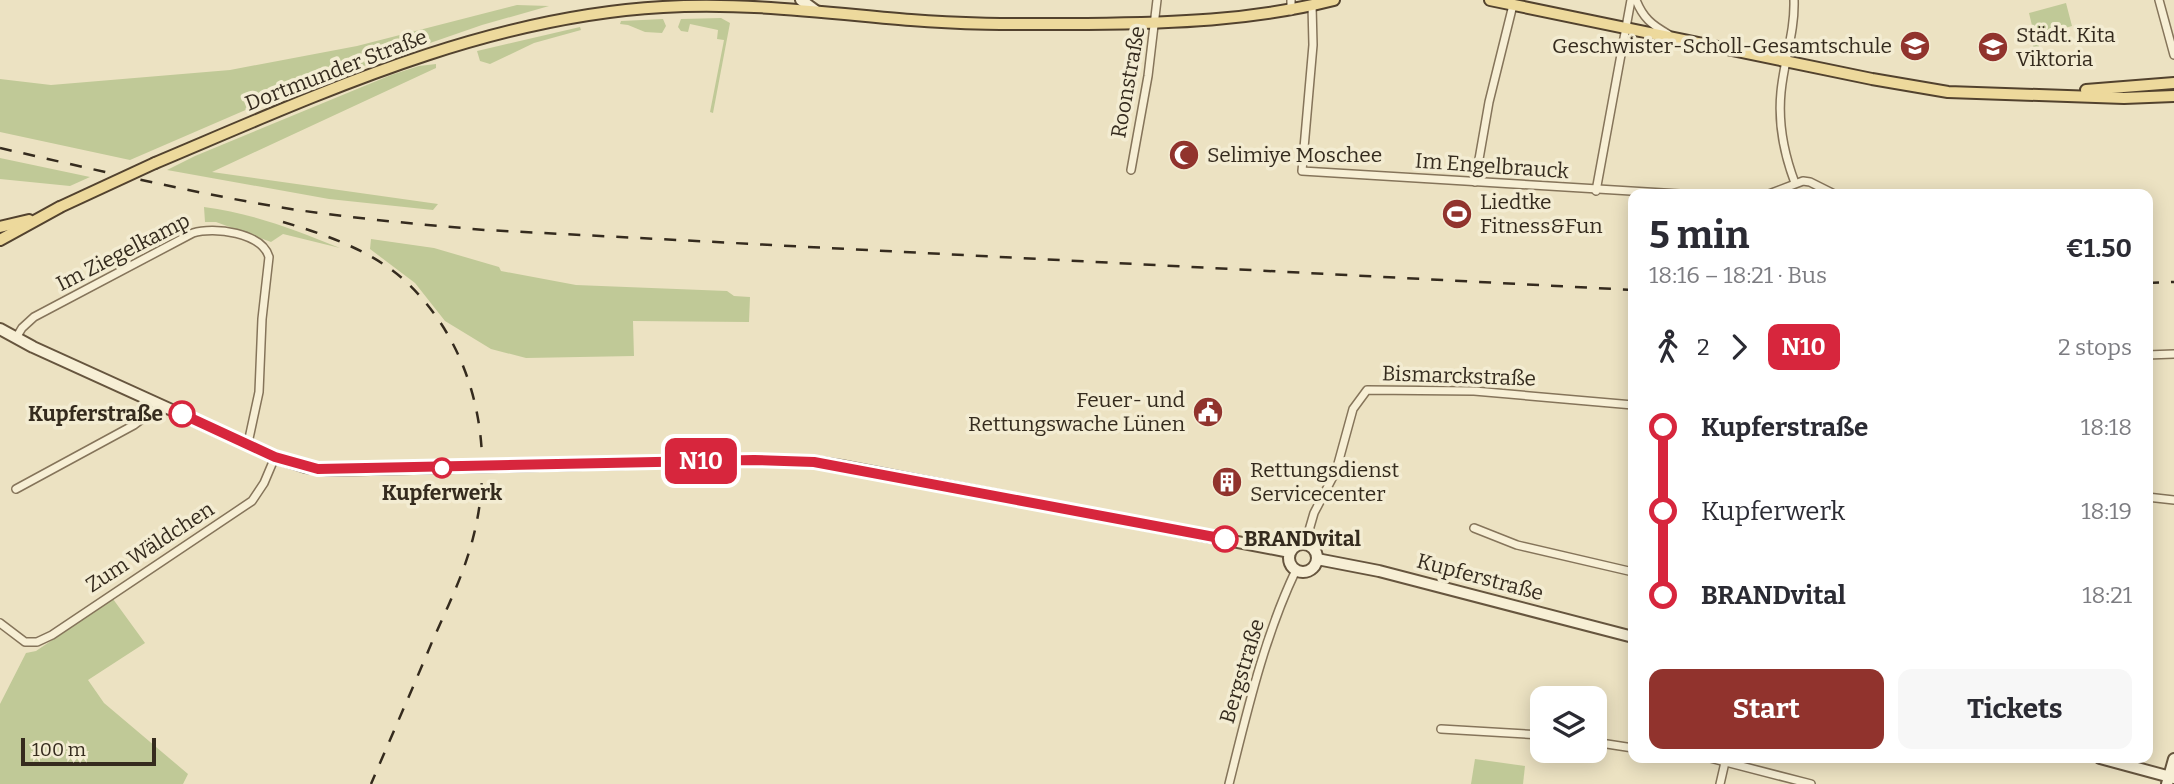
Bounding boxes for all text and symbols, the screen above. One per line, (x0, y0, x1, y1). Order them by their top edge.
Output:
place label: Städt. Kita Viktoria (2016, 22, 2116, 72)
street label: Dortmunder Straße (241, 23, 431, 117)
street label: Roonstraße (1105, 24, 1151, 140)
school or university icon: Geschwister-Scholl-Gesamtschule (1898, 29, 1932, 63)
school or university icon: Städt. Kita Viktoria (1976, 30, 2010, 64)
place label: Geschwister-Scholl-Gesamtschule (1552, 33, 1892, 59)
mosque icon: Selimiye Moschee (1167, 138, 1201, 172)
place label: Selimiye Moschee (1207, 142, 1382, 168)
street label: Im Engelbrauck (1414, 148, 1570, 184)
place label: Liedtke Fitness&Fun (1480, 189, 1603, 239)
sports icon: Liedtke Fitness&Fun (1440, 197, 1474, 231)
street label: Im Ziegelkamp (52, 207, 194, 297)
text: 5 min (1649, 212, 1749, 258)
text: €1.50 (2066, 233, 2132, 264)
text: 18:16 – 18:21 · Bus (1649, 261, 1827, 289)
icon: walk (1649, 328, 1687, 366)
icon: forward (1720, 328, 1758, 366)
text: 2 (1697, 333, 1710, 361)
text: N10 (1782, 333, 1826, 361)
text: 2 stops (2058, 333, 2132, 361)
street label: Bismarckstraße (1382, 360, 1536, 392)
place label: Feuer- und Rettungswache Lünen (968, 387, 1185, 437)
public building icon: Feuer- und Rettungswache Lünen (1191, 395, 1225, 429)
place label: Kupferstraße (28, 401, 163, 427)
marker: Kupferstraße (169, 401, 195, 427)
text: Kupferstraße (1701, 412, 1868, 443)
text: 18:18 (2081, 413, 2132, 441)
line badge: N10 (661, 438, 741, 484)
text: N10 (679, 447, 723, 475)
place label: Rettungsdienst Servicecenter (1250, 457, 1399, 507)
marker: Kupferwerk (432, 458, 452, 478)
building icon: Rettungsdienst Servicecenter (1210, 465, 1244, 499)
place label: Kupferwerk (382, 480, 503, 506)
street label: Zum Wäldchen (81, 496, 219, 598)
text: Kupferwerk (1701, 496, 1845, 527)
text: 18:19 (2081, 497, 2132, 525)
marker: BRANDvital (1212, 526, 1238, 552)
place label: BRANDvital (1244, 526, 1361, 552)
street label: Kupferstraße (1414, 548, 1546, 606)
text: BRANDvital (1701, 580, 1846, 611)
text: 18:21 (2082, 581, 2132, 609)
street label: Bergstraße (1214, 616, 1270, 726)
button: Start (1649, 669, 1884, 749)
button: Tickets (1898, 669, 2132, 749)
map controls (1530, 686, 1607, 763)
button: layers (1530, 686, 1607, 763)
scale bar (21, 735, 156, 767)
text: 100 m (32, 738, 86, 761)

